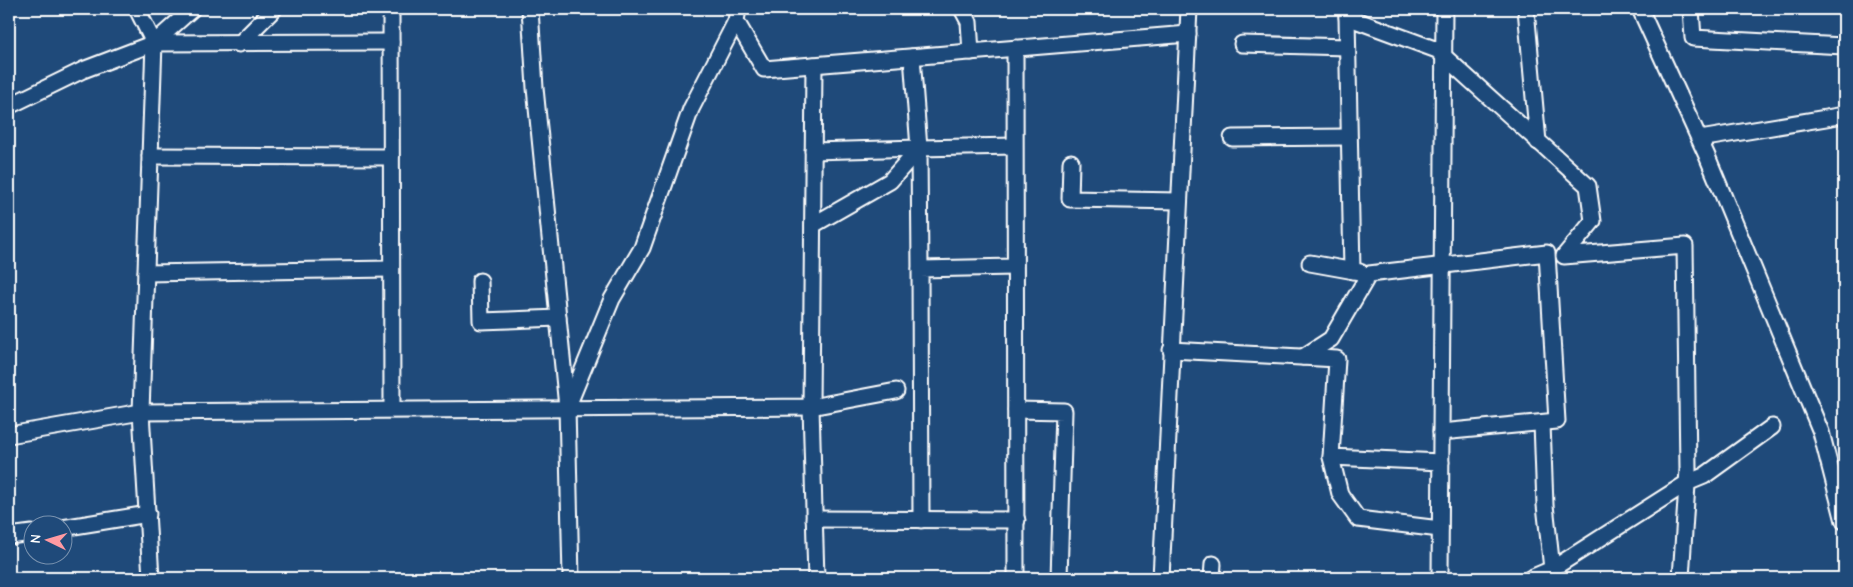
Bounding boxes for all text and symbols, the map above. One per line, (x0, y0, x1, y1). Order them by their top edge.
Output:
north arrow (22, 514, 72, 564)
text: N (27, 534, 44, 544)

